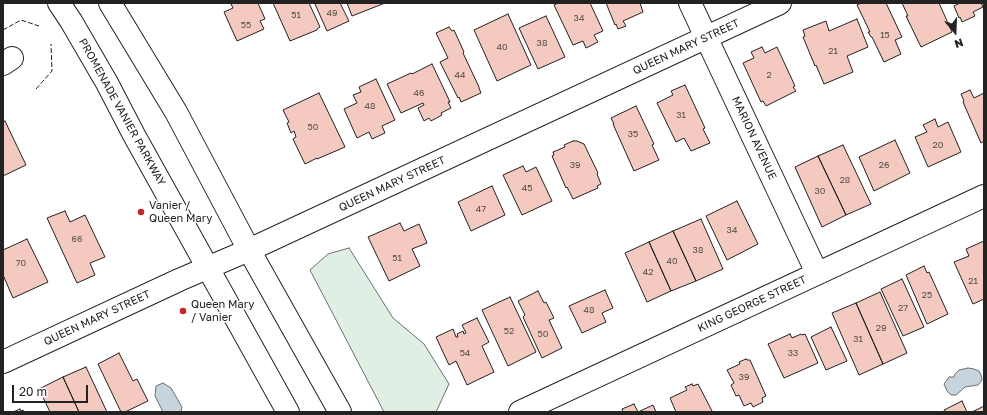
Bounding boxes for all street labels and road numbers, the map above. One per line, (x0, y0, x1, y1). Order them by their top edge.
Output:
street label: QUEEN MARY STREET (631, 16, 741, 78)
street label: PROMENADE VANIER PARKWAY (76, 36, 168, 188)
street label: MARION AVENUE (729, 94, 779, 182)
street label: QUEEN MARY STREET (337, 153, 447, 215)
street label: KING GEORGE STREET (695, 273, 809, 335)
street label: QUEEN MARY STREET (42, 287, 152, 349)

